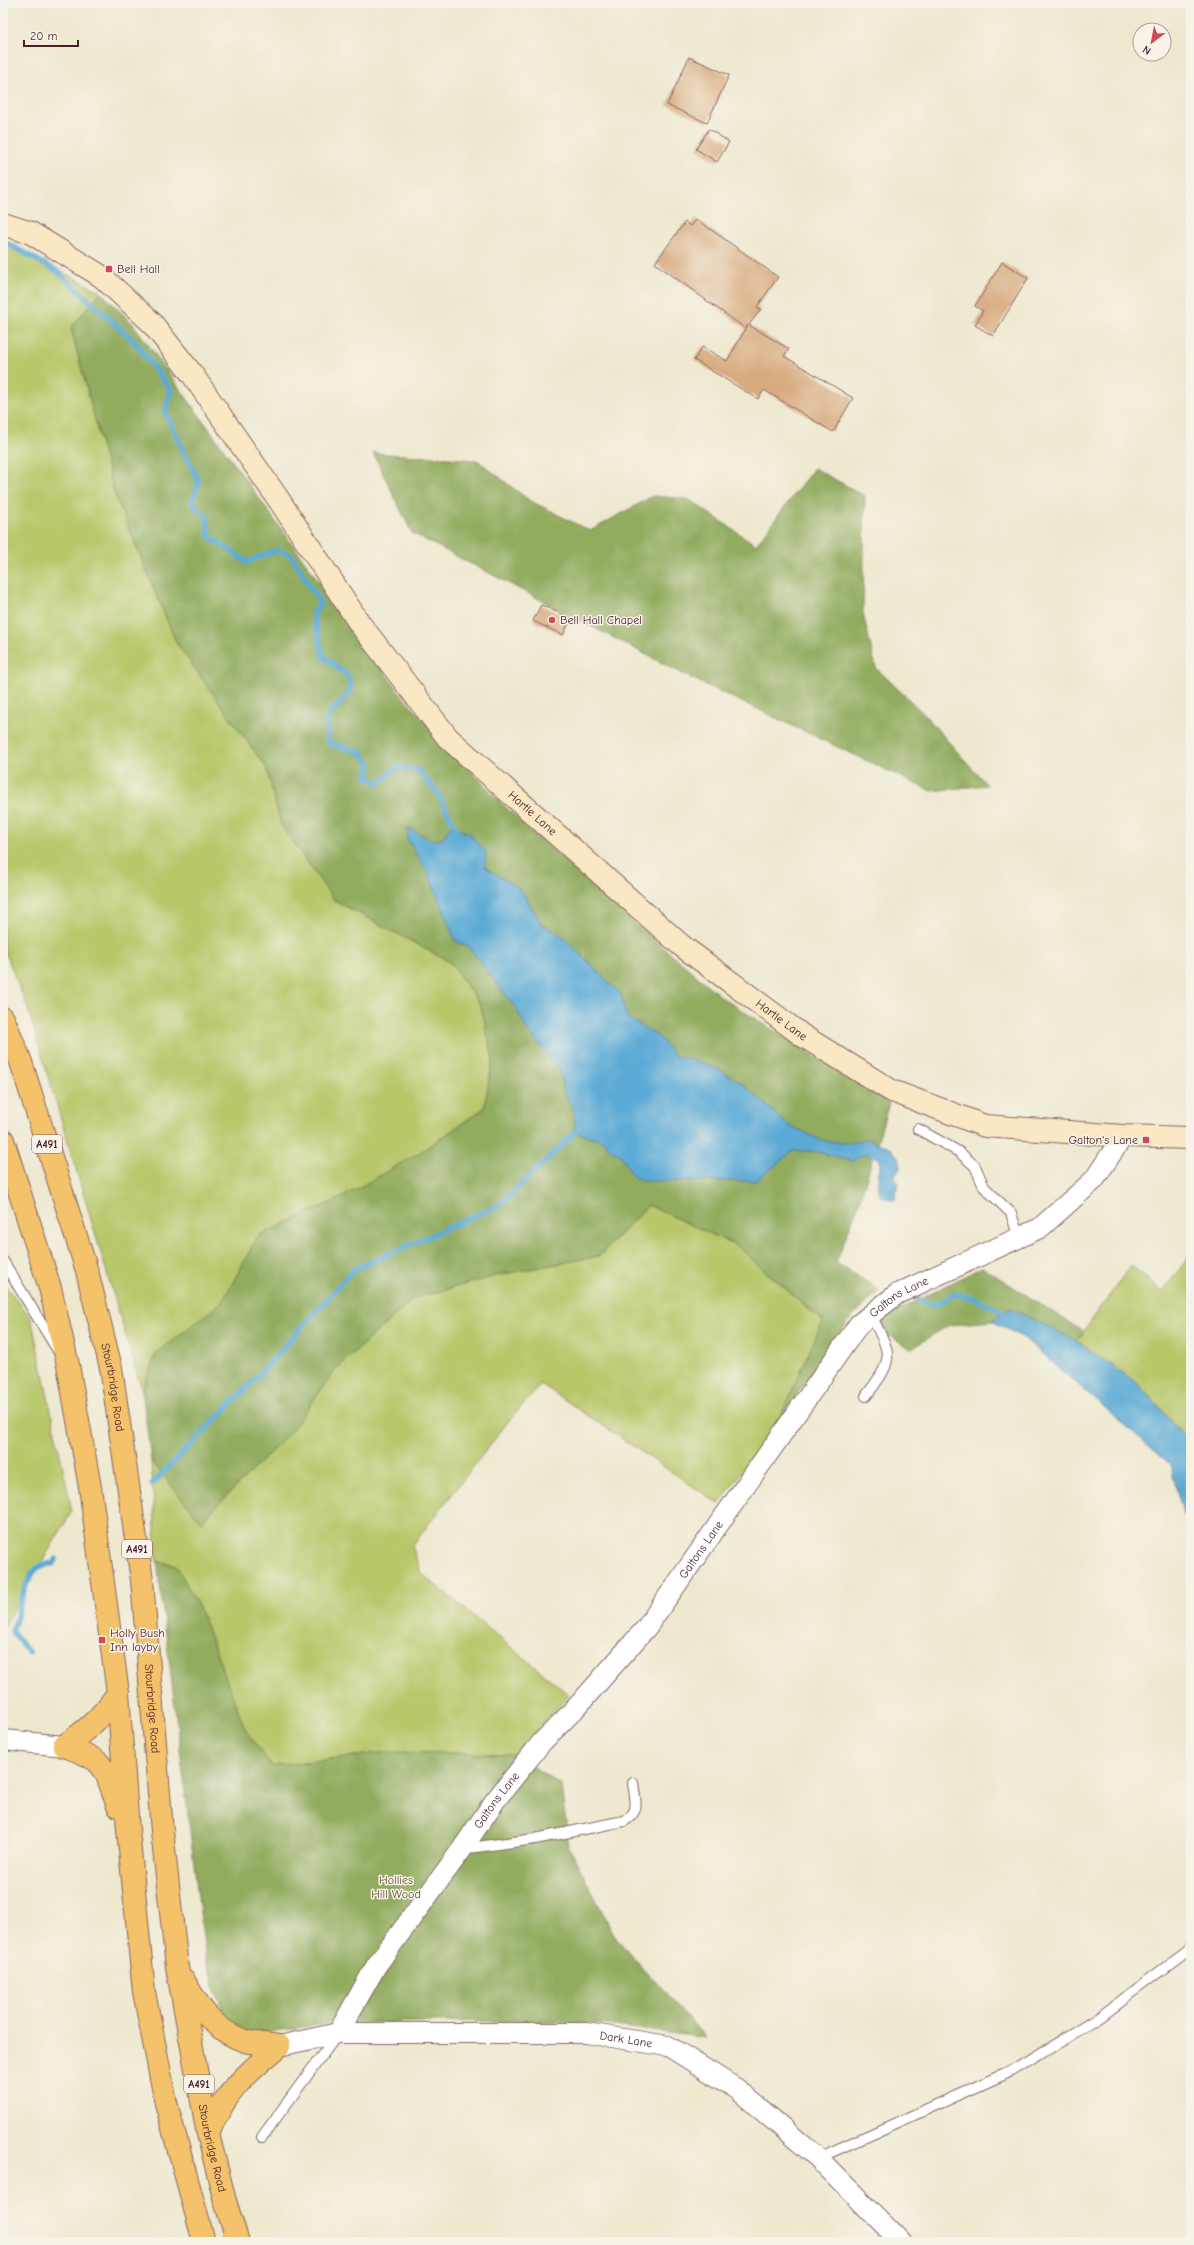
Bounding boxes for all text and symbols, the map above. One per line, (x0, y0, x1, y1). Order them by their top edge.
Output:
scale bar (24, 22, 78, 48)
north arrow (1132, 22, 1172, 62)
text: 20 m (30, 29, 58, 43)
text: N (1140, 43, 1153, 57)
place label: Bell Hall (117, 262, 160, 276)
marker: Bell Hall (104, 264, 114, 274)
place label: Bell Hall Chapel (560, 613, 642, 627)
marker: Bell Hall Chapel (547, 615, 557, 625)
street label: Hartle Lane (505, 788, 560, 838)
street label: Hartle Lane (753, 996, 810, 1044)
place label: Galton's Lane (1069, 1133, 1138, 1147)
road number: A491 (32, 1135, 62, 1153)
marker: Galton's Lane (1141, 1135, 1151, 1145)
street label: Galtons Lane (866, 1274, 931, 1320)
street label: Stourbridge Road (98, 1342, 127, 1433)
street label: Galtons Lane (676, 1518, 726, 1581)
road number: A491 (122, 1540, 152, 1558)
place label: Holly Bush Inn layby (110, 1626, 165, 1654)
marker: Holly Bush Inn layby (97, 1635, 107, 1645)
street label: Stourbridge Road (142, 1663, 163, 1754)
street label: Galtons Lane (471, 1769, 522, 1831)
park label: Hollies Hill Wood (371, 1873, 421, 1901)
street label: Dark Lane (599, 2028, 653, 2050)
road number: A491 (184, 2075, 214, 2093)
street label: Stourbridge Road (196, 2103, 229, 2193)

